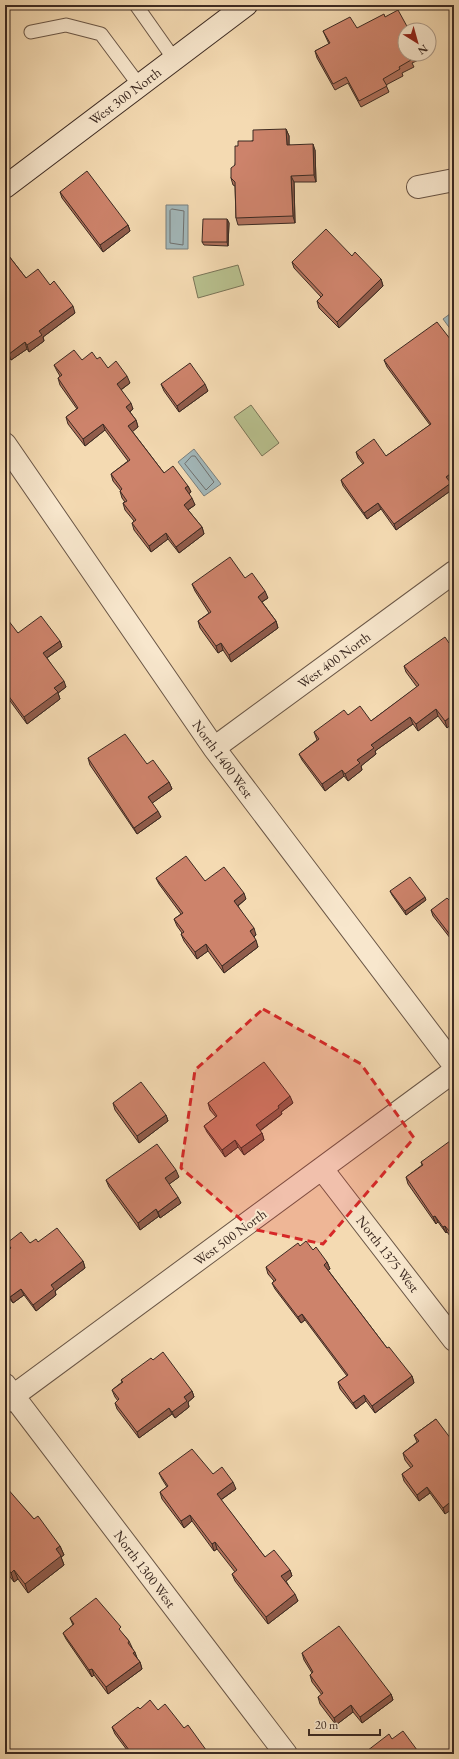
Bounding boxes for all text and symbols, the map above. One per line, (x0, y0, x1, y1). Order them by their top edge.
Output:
north arrow (397, 22, 437, 62)
text: N (415, 42, 431, 58)
street label: West 300 North (85, 63, 165, 129)
street label: West 400 North (294, 627, 374, 693)
street label: North 1400 West (189, 716, 258, 802)
street label: West 500 North (190, 1204, 270, 1270)
street label: North 1375 West (352, 1212, 424, 1296)
street label: North 1300 West (110, 1527, 180, 1612)
scale bar (309, 1711, 380, 1737)
text: 20 m (315, 1717, 339, 1733)

